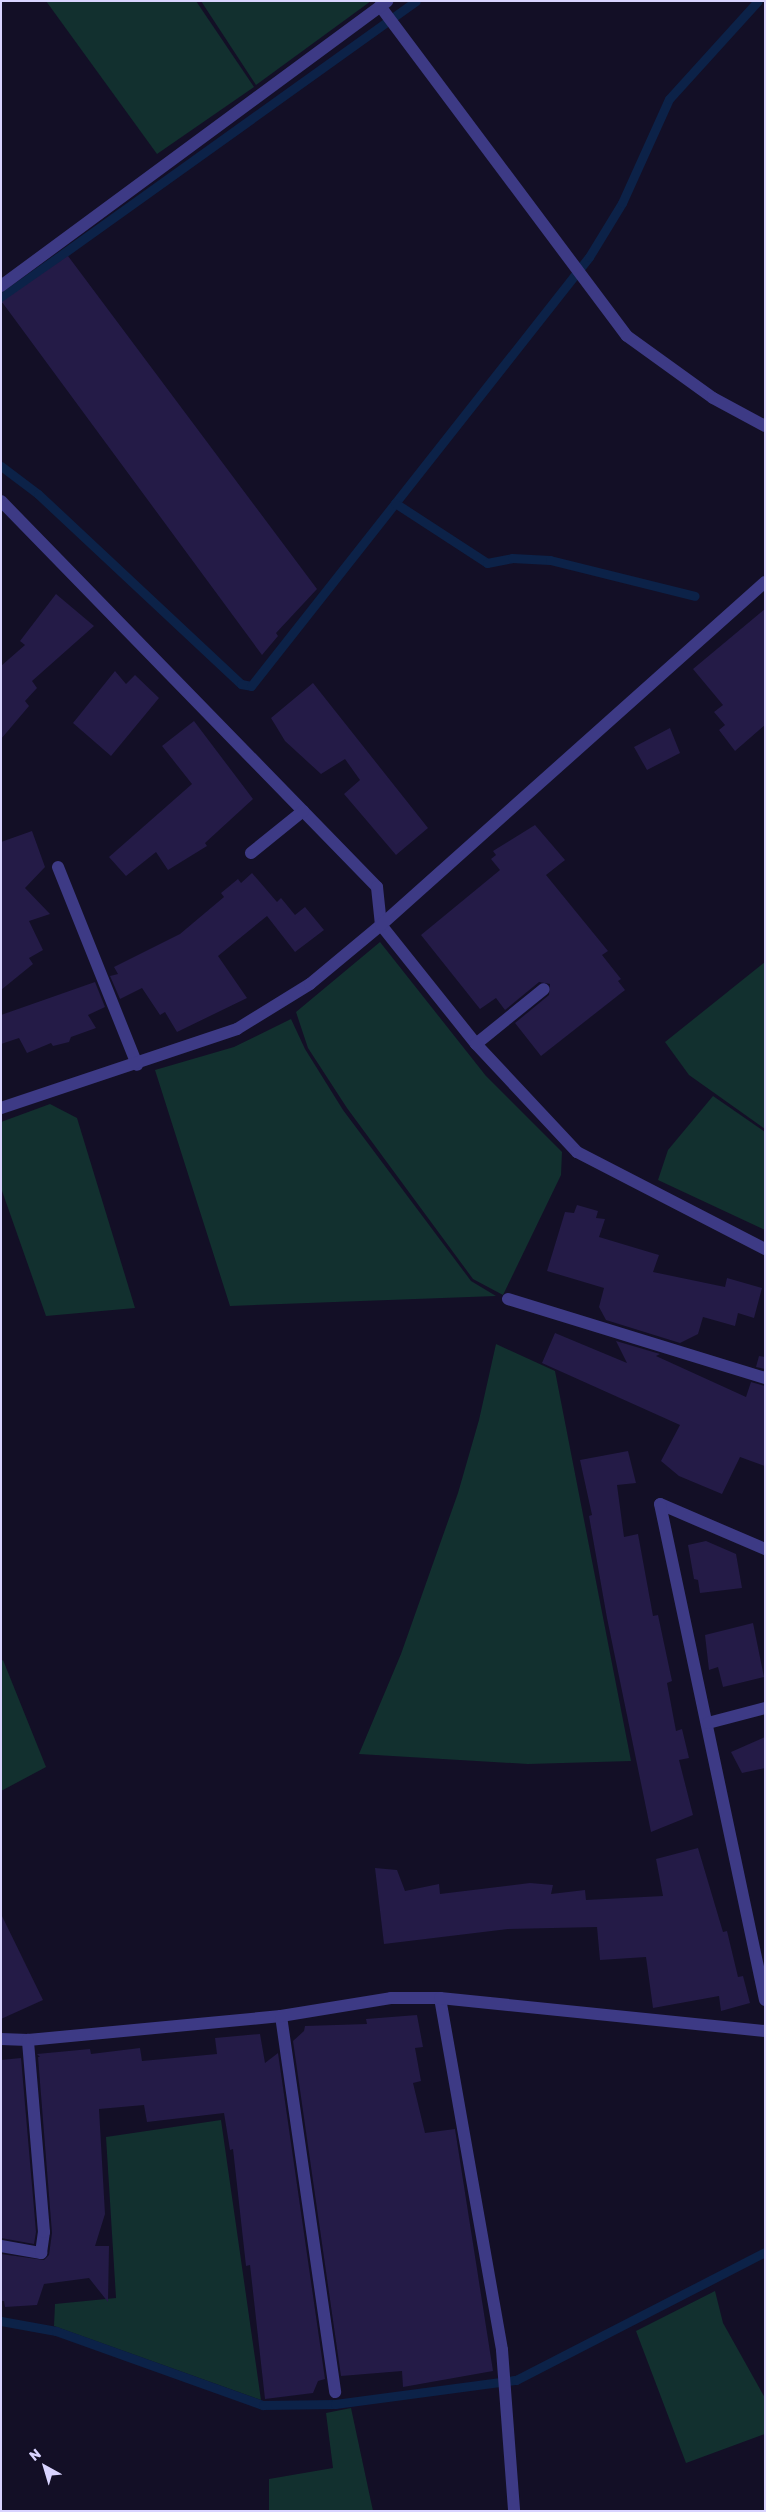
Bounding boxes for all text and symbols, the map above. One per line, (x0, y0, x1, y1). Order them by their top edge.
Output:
north arrow (20, 2442, 70, 2492)
text: N (26, 2445, 45, 2465)

